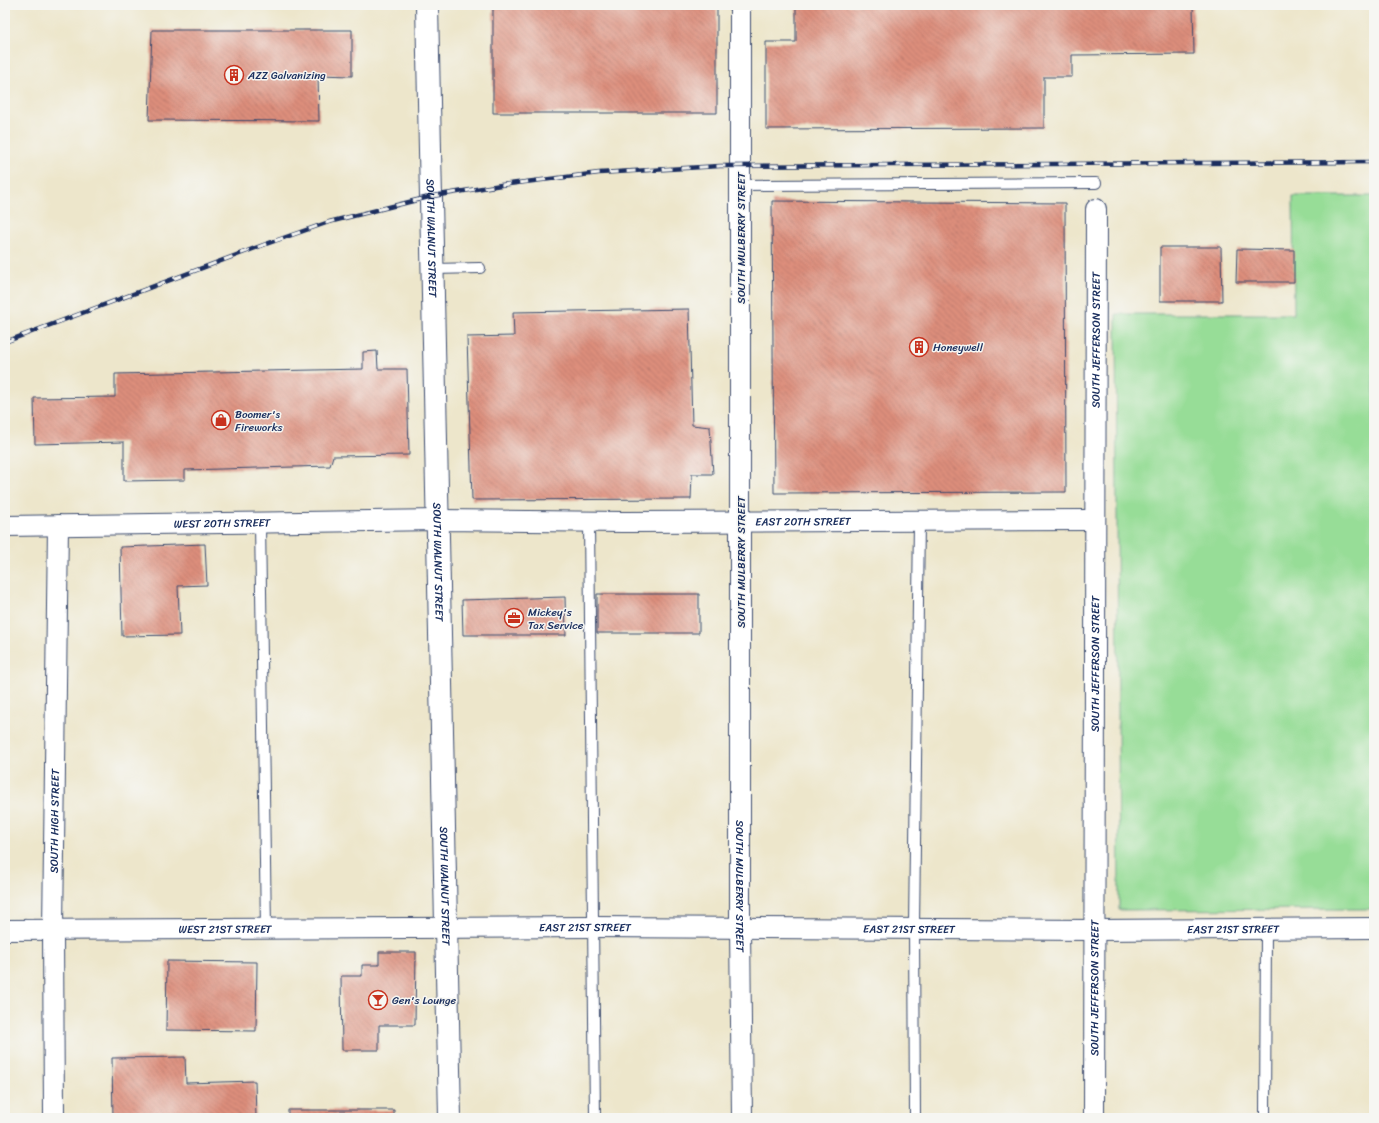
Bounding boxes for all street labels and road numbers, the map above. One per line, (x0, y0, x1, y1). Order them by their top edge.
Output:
street label: SOUTH MULBERRY STREET (732, 171, 751, 304)
street label: SOUTH WALNUT STREET (421, 178, 442, 299)
street label: SOUTH JEFFERSON STREET (1087, 271, 1106, 408)
street label: SOUTH MULBERRY STREET (732, 495, 751, 628)
street label: SOUTH WALNUT STREET (427, 502, 449, 623)
street label: EAST 20TH STREET (755, 512, 852, 531)
street label: WEST 20TH STREET (174, 513, 271, 534)
street label: SOUTH JEFFERSON STREET (1086, 595, 1105, 732)
street label: SOUTH HIGH STREET (45, 768, 65, 873)
street label: SOUTH MULBERRY STREET (730, 820, 749, 953)
street label: SOUTH WALNUT STREET (434, 826, 455, 947)
street label: EAST 21ST STREET (539, 918, 632, 937)
street label: SOUTH JEFFERSON STREET (1085, 919, 1104, 1056)
street label: WEST 21ST STREET (178, 920, 272, 939)
street label: EAST 21ST STREET (863, 920, 956, 939)
street label: EAST 21ST STREET (1187, 920, 1280, 939)

